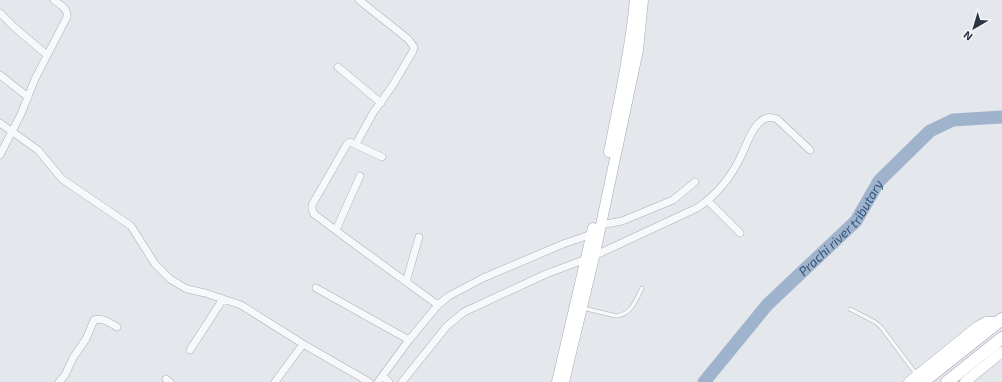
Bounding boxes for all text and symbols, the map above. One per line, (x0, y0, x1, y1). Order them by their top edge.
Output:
north arrow (954, 8, 994, 48)
text: N (960, 29, 975, 44)
water label: Prachi river tributary (795, 177, 886, 279)

